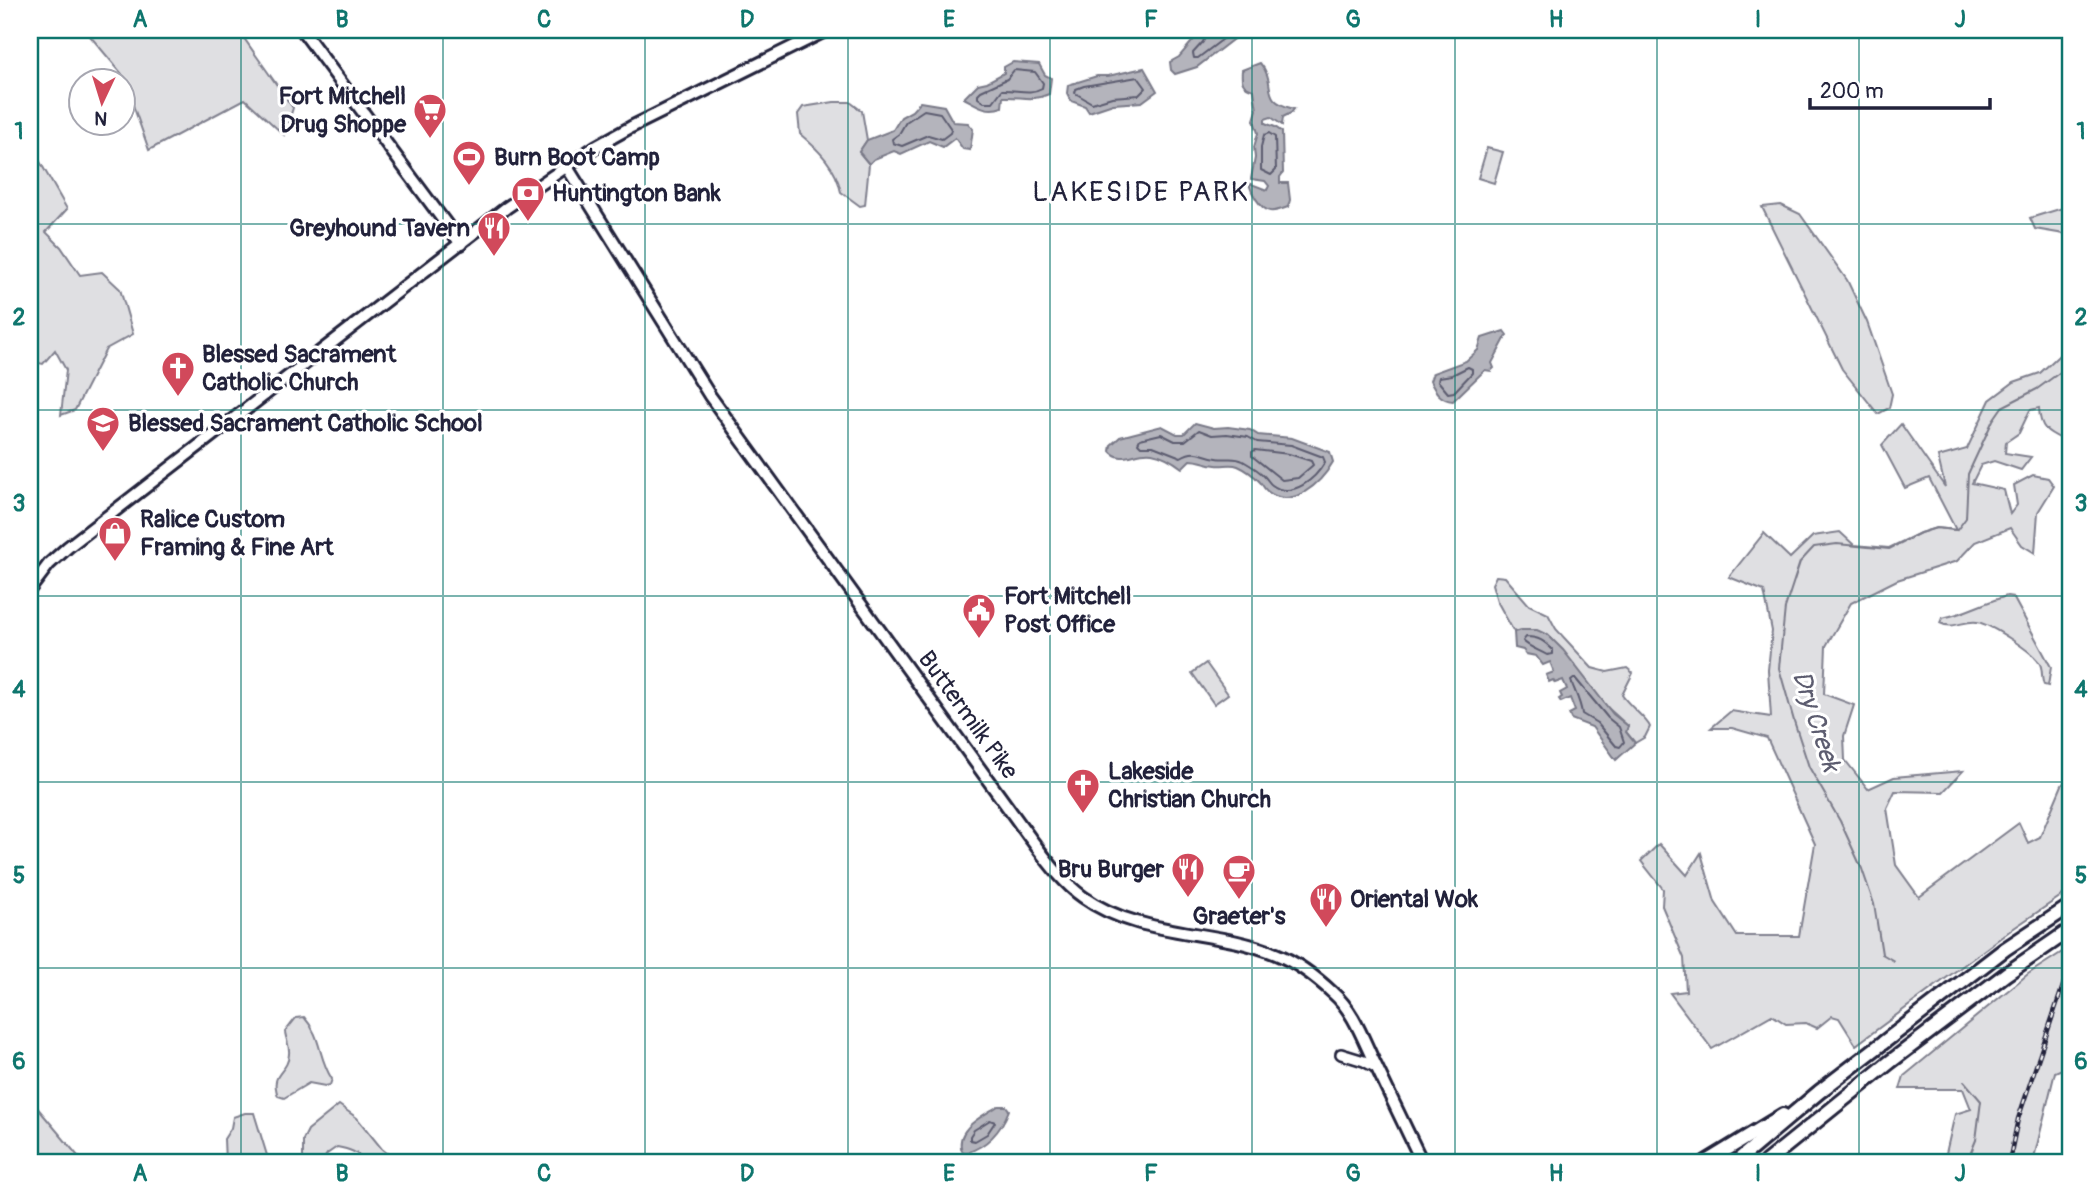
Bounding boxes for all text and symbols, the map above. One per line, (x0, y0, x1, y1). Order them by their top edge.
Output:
text: A (133, 5, 148, 34)
text: B (335, 5, 349, 34)
text: C (537, 5, 551, 34)
text: D (740, 5, 754, 34)
text: E (943, 5, 955, 34)
text: F (1144, 5, 1158, 34)
text: G (1345, 5, 1361, 34)
text: H (1549, 5, 1563, 34)
text: I (1755, 5, 1761, 34)
text: J (1954, 5, 1966, 34)
north arrow (66, 66, 136, 136)
scale bar (1810, 66, 1990, 110)
text: 200 m (1820, 78, 1884, 105)
place label: Fort Mitchell Drug Shoppe (278, 82, 407, 139)
supermarket icon: Fort Mitchell Drug Shoppe (411, 91, 449, 140)
text: N (93, 106, 108, 130)
text: 1 (15, 117, 24, 146)
text: 1 (2077, 117, 2086, 146)
sports icon: Burn Boot Camp (450, 138, 488, 187)
place label: Burn Boot Camp (494, 143, 660, 172)
bank icon: Huntington Bank (509, 174, 547, 223)
district label: LAKESIDE PARK (1032, 175, 1250, 210)
place label: Huntington Bank (552, 179, 722, 208)
restaurant icon: Greyhound Tavern (475, 209, 513, 258)
place label: Greyhound Tavern (289, 214, 470, 243)
text: 2 (13, 303, 26, 332)
text: 2 (2075, 303, 2088, 332)
place label: Blessed Sacrament Catholic Church (202, 340, 397, 397)
church icon: Blessed Sacrament Catholic Church (159, 349, 197, 398)
school or university icon: Blessed Sacrament Catholic School (84, 404, 122, 453)
place label: Blessed Sacrament Catholic School (128, 409, 483, 438)
text: 3 (13, 489, 25, 518)
text: 3 (2075, 489, 2087, 518)
place label: Ralice Custom Framing & Fine Art (140, 505, 335, 562)
shop icon: Ralice Custom Framing & Fine Art (96, 514, 134, 563)
place label: Fort Mitchell Post Office (1004, 582, 1132, 639)
public building icon: Fort Mitchell Post Office (960, 591, 998, 640)
street label: Buttermilk Pike (912, 645, 1024, 785)
water label: Dry Creek (1785, 667, 1848, 777)
text: 4 (12, 675, 26, 704)
text: 4 (2074, 675, 2088, 704)
place label: Lakeside Christian Church (1108, 757, 1271, 814)
church icon: Lakeside Christian Church (1064, 766, 1102, 815)
restaurant icon: Bru Burger (1169, 850, 1207, 899)
cafe icon: Graeter's (1220, 852, 1258, 901)
place label: Bru Burger (1058, 855, 1164, 884)
text: 5 (13, 861, 25, 890)
text: 5 (2075, 861, 2087, 890)
restaurant icon: Oriental Wok (1307, 880, 1345, 929)
place label: Oriental Wok (1350, 885, 1479, 914)
place label: Graeter's (1192, 902, 1286, 931)
text: 6 (12, 1047, 26, 1076)
text: 6 (2074, 1047, 2088, 1076)
text: A (133, 1159, 148, 1188)
text: B (335, 1159, 349, 1188)
text: C (537, 1159, 551, 1188)
text: D (740, 1159, 754, 1188)
text: E (943, 1159, 955, 1188)
text: F (1144, 1159, 1158, 1188)
text: G (1345, 1159, 1361, 1188)
text: H (1549, 1159, 1563, 1188)
text: I (1755, 1159, 1761, 1188)
text: J (1954, 1159, 1966, 1188)

